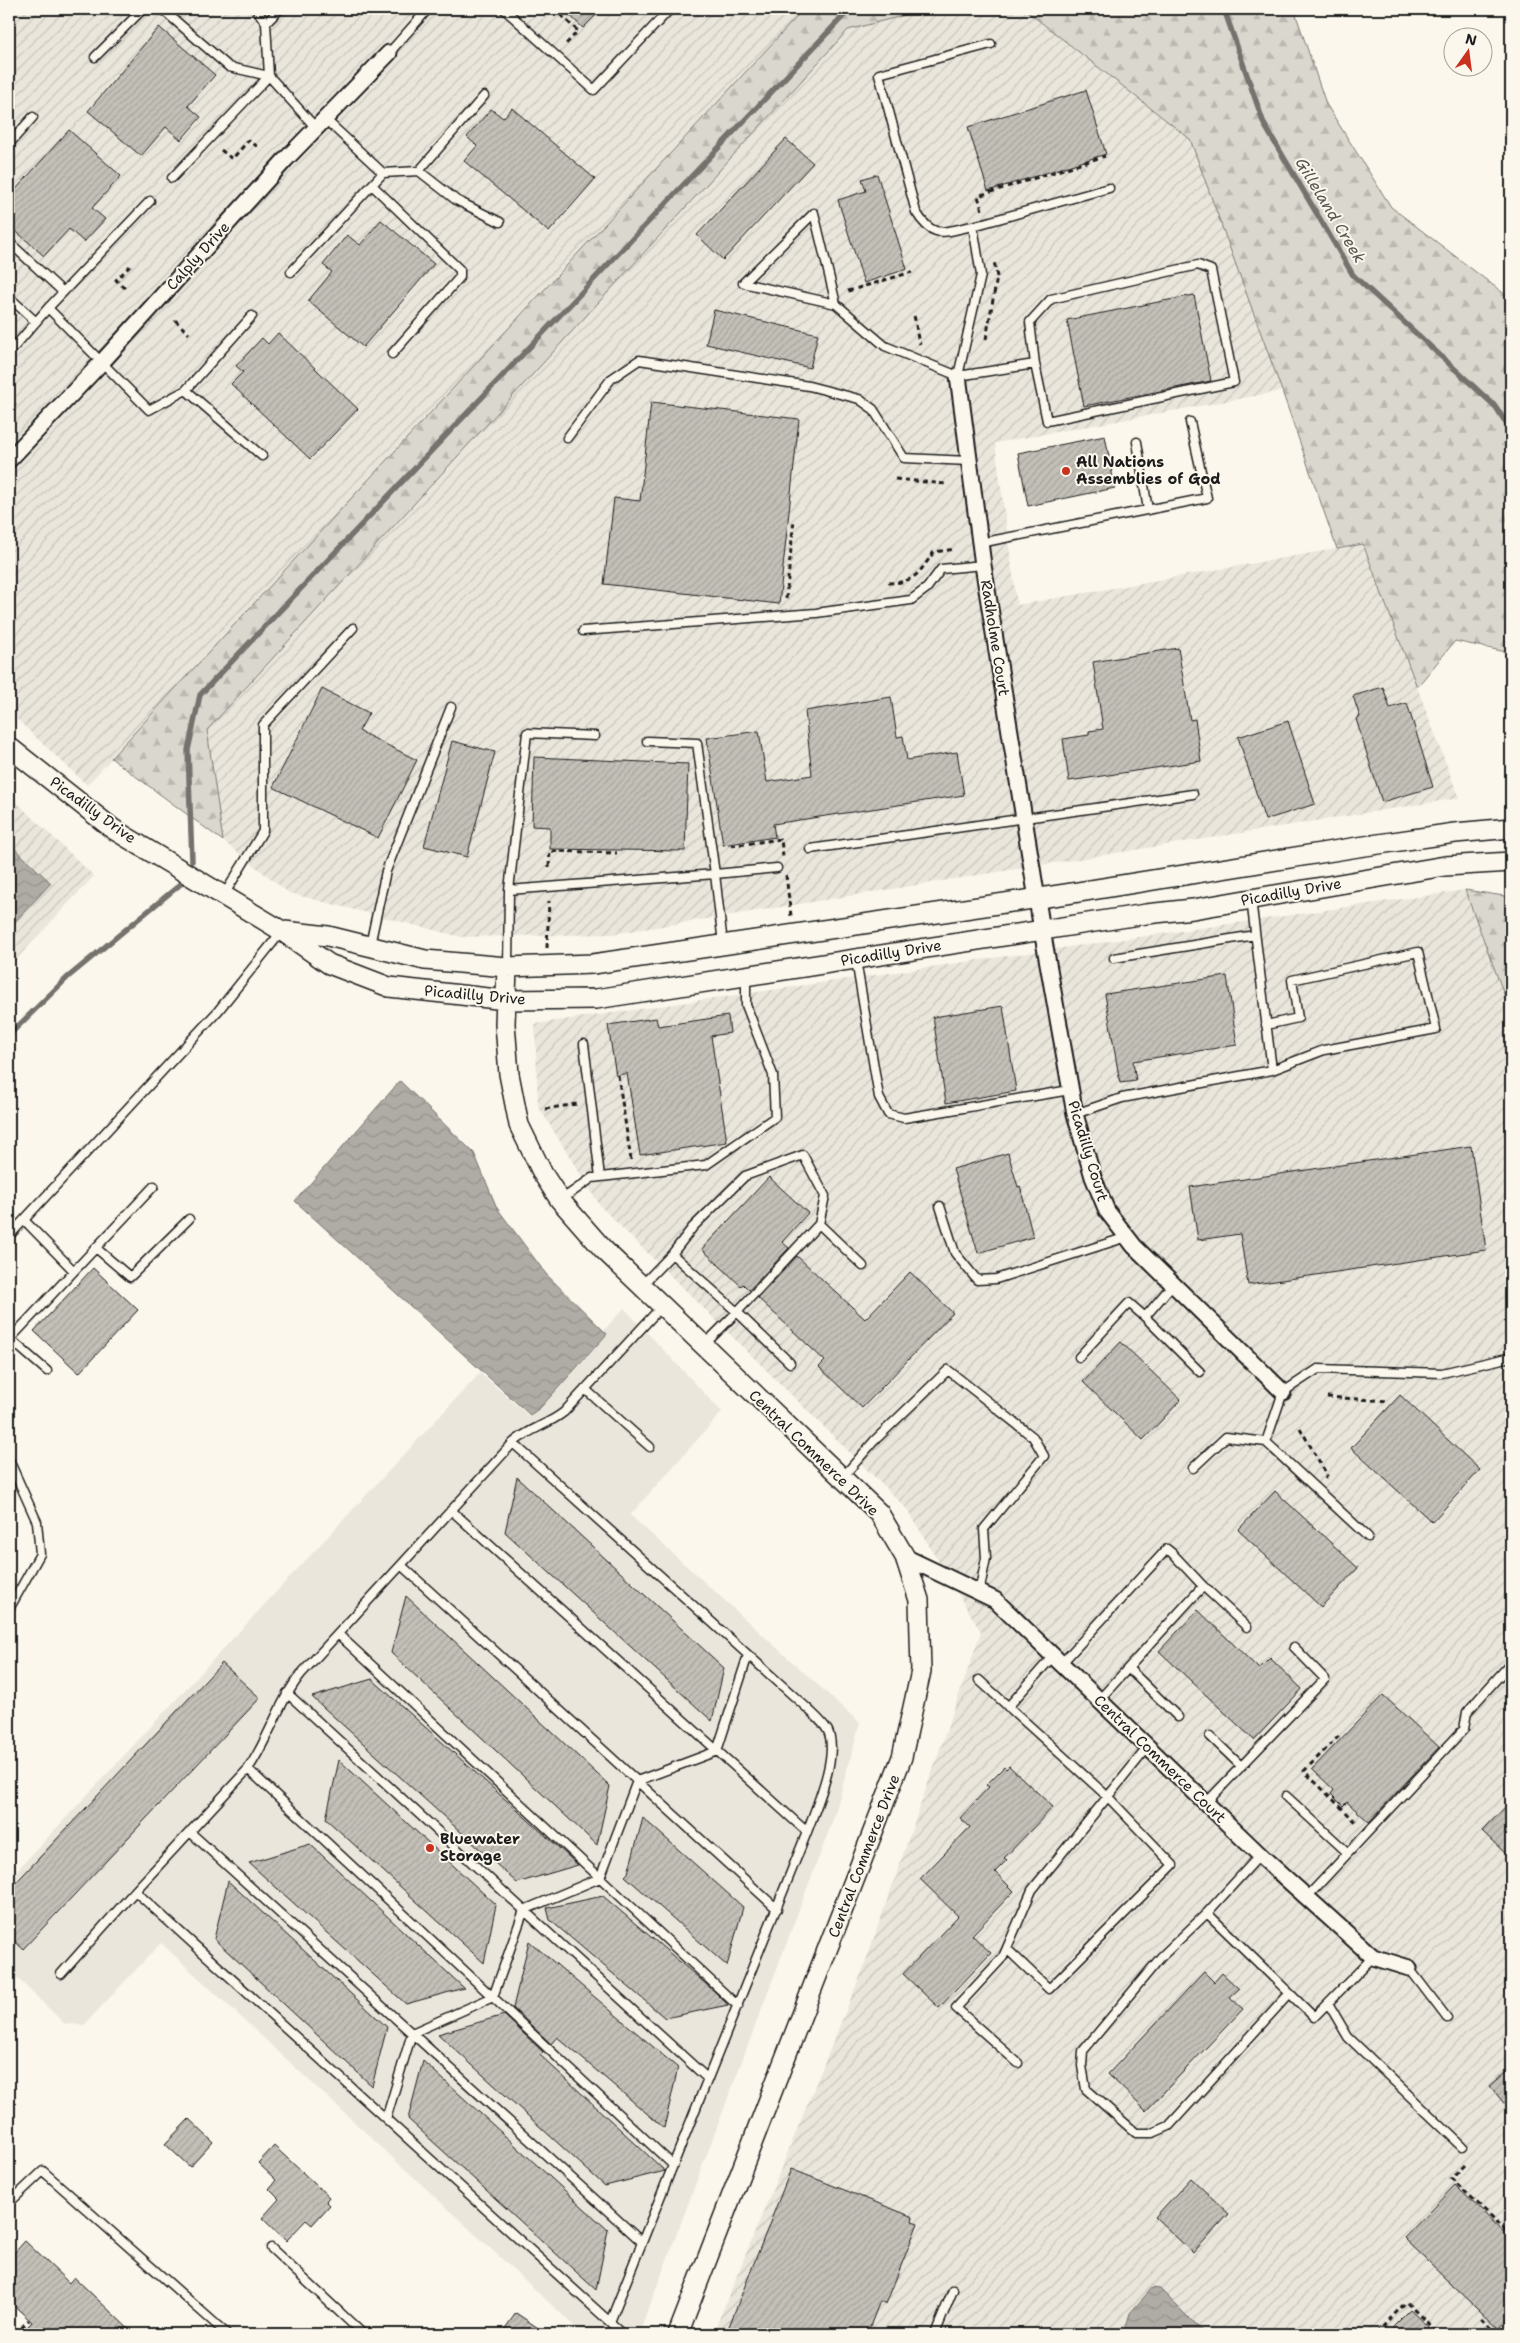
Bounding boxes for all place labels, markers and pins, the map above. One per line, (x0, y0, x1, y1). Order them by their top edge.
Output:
place label: All Nations Assemblies of God (1076, 452, 1221, 489)
marker: All Nations Assemblies of God (1060, 465, 1072, 477)
place label: Bluewater Storage (440, 1829, 520, 1866)
marker: Bluewater Storage (424, 1842, 436, 1854)

